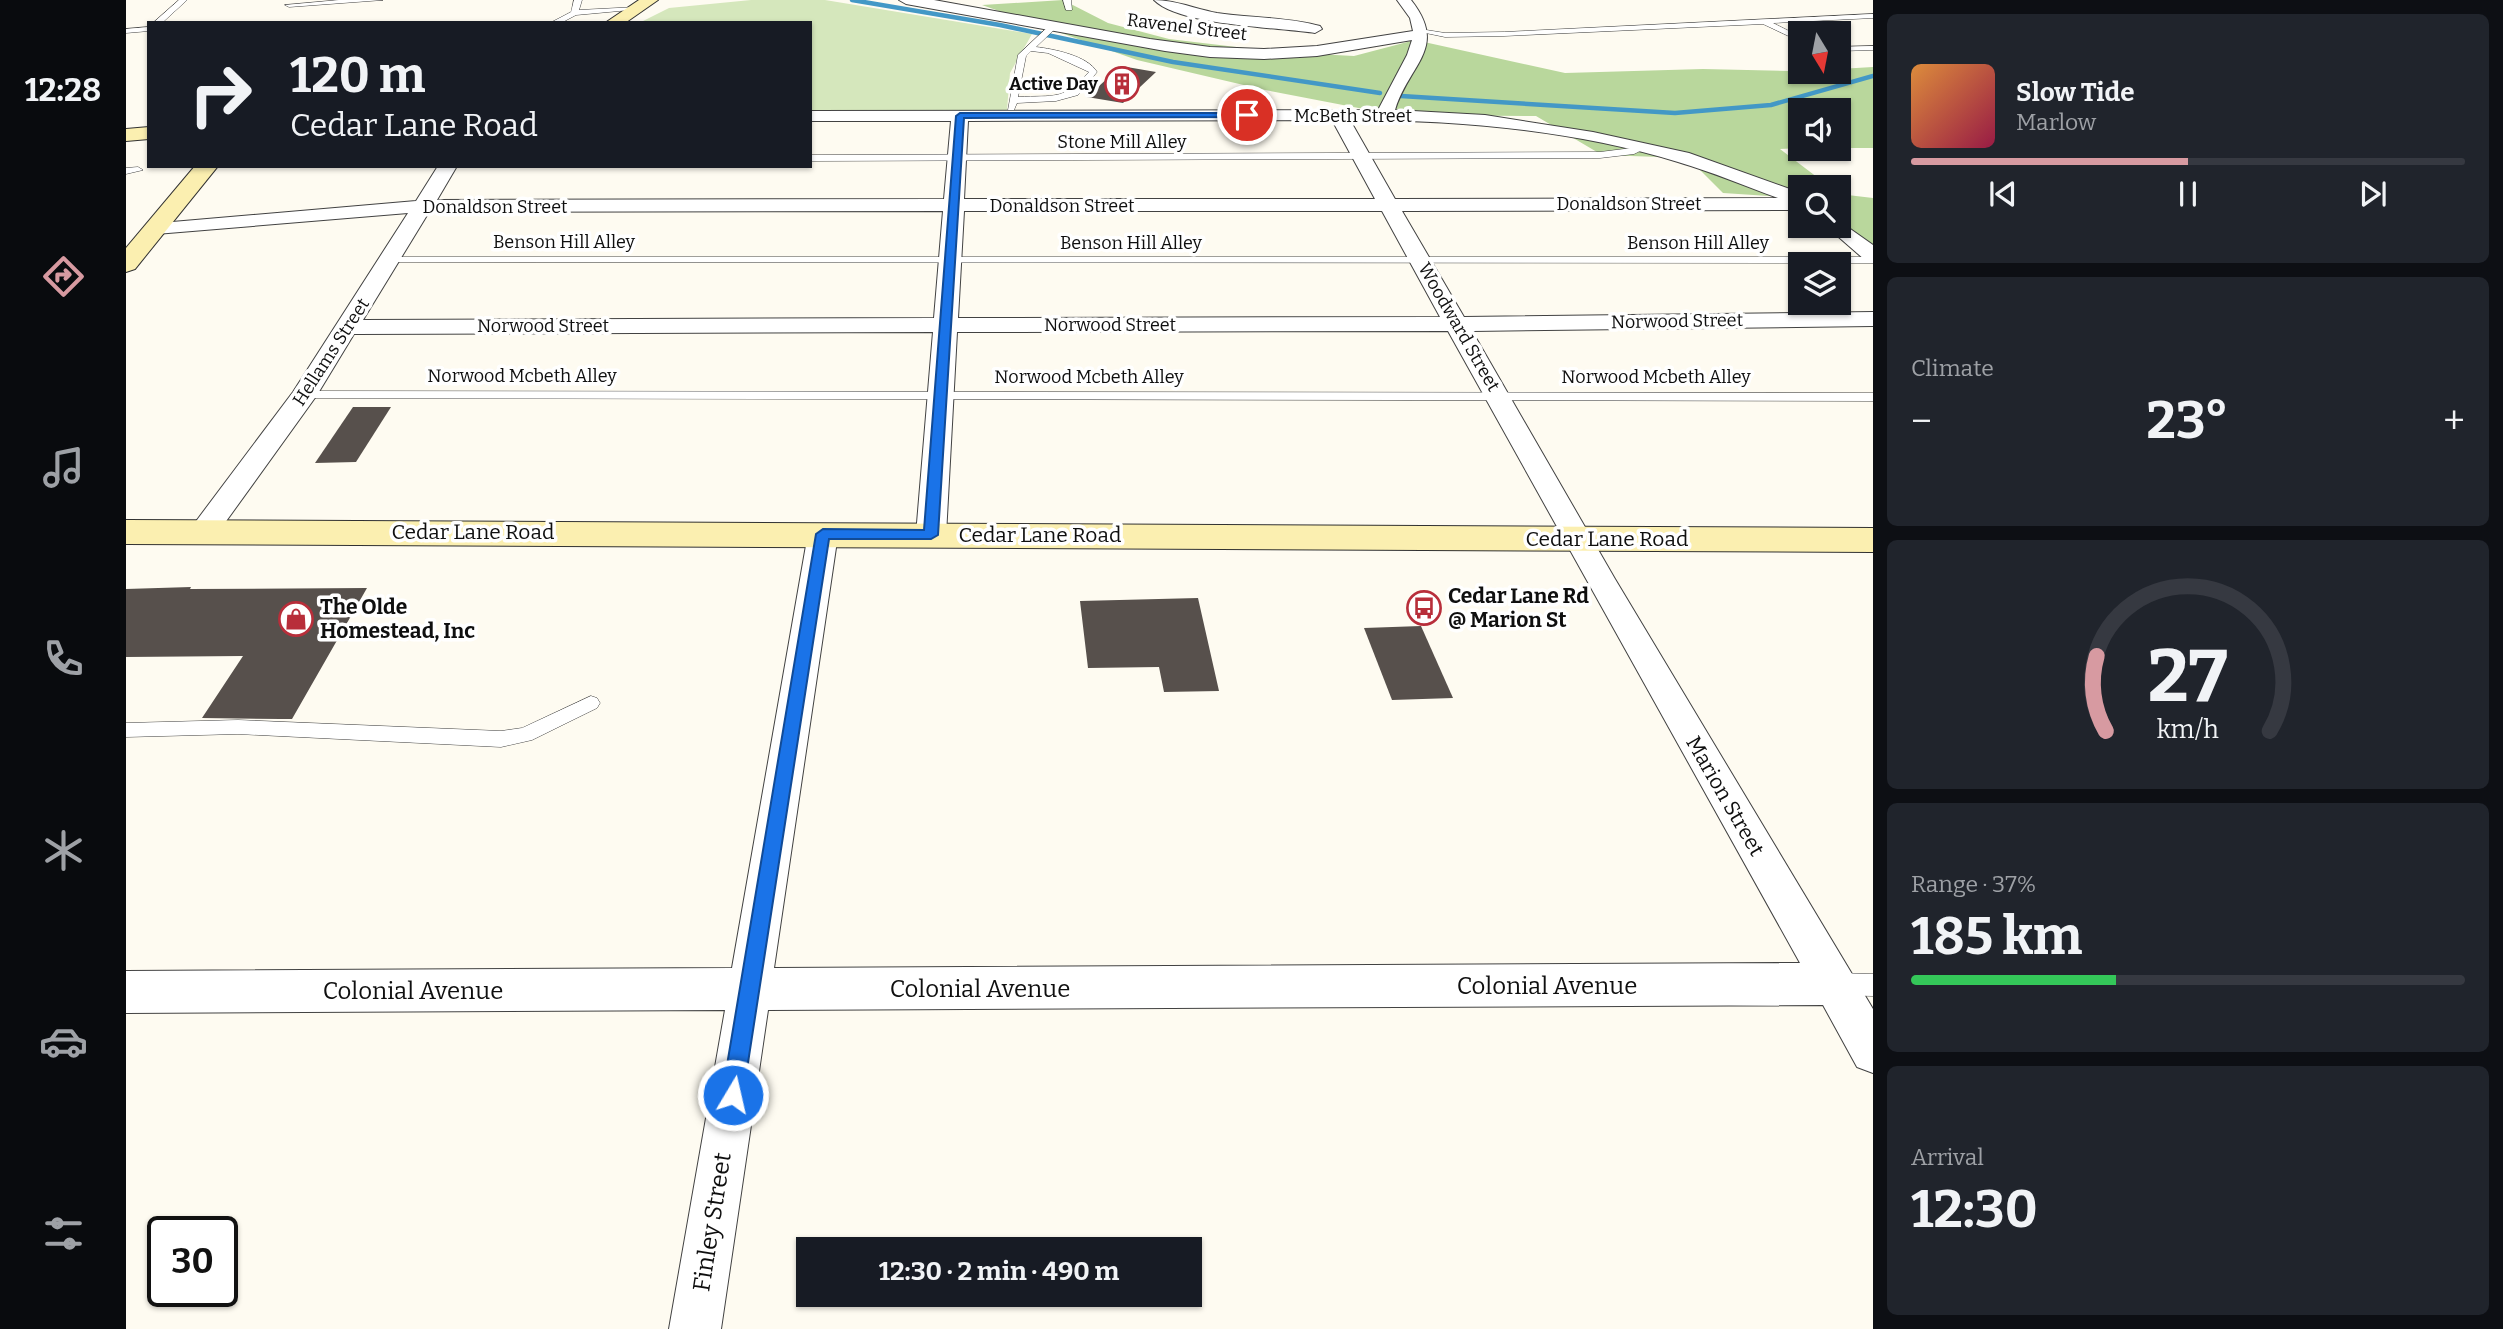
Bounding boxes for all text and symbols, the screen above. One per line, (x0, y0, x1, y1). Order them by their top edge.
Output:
street label: Ravenel Street (1126, 9, 1249, 45)
north arrow (1788, 21, 1852, 84)
map controls (1788, 21, 1851, 315)
text: 120 m (290, 46, 425, 105)
icon: right (175, 49, 266, 140)
building icon: Active Day (1103, 65, 1141, 103)
text: 12:28 (25, 71, 101, 109)
place label: Active Day (1009, 73, 1099, 95)
text: Slow Tide (2016, 77, 2135, 108)
pin (1217, 85, 1277, 145)
icon: arrive (1228, 96, 1266, 134)
button: sound (1788, 98, 1851, 161)
street label: McBeth Street (1294, 105, 1413, 127)
text: Cedar Lane Road (290, 106, 538, 144)
text: Marlow (2016, 108, 2096, 136)
street label: Stone Mill Alley (1057, 131, 1187, 153)
button: search (1788, 175, 1851, 238)
icon: previous (1984, 175, 2022, 213)
icon: pause (2169, 175, 2207, 213)
icon: next (2354, 175, 2392, 213)
street label: Donaldson Street (1556, 193, 1702, 215)
street label: Donaldson Street (989, 195, 1135, 217)
street label: Donaldson Street (422, 196, 568, 218)
street label: Benson Hill Alley (493, 231, 636, 253)
street label: Benson Hill Alley (1060, 232, 1203, 254)
street label: Benson Hill Alley (1627, 232, 1770, 254)
icon: directions (39, 252, 88, 301)
button: layers (1788, 252, 1851, 315)
street label: Woodward Street (1413, 259, 1505, 396)
street label: Hellams Street (288, 294, 374, 410)
street label: Norwood Street (1611, 309, 1744, 333)
street label: Norwood Street (1044, 314, 1177, 336)
street label: Norwood Street (477, 315, 610, 337)
text: Climate (1911, 354, 1994, 382)
street label: Norwood Mcbeth Alley (427, 365, 617, 387)
street label: Norwood Mcbeth Alley (994, 366, 1184, 388)
street label: Norwood Mcbeth Alley (1561, 366, 1751, 388)
text: 23° (2147, 389, 2229, 452)
text: − (1911, 398, 1932, 444)
text: + (2443, 398, 2465, 444)
icon: music (39, 443, 88, 492)
street label: Cedar Lane Road (392, 519, 554, 545)
street label: Cedar Lane Road (959, 522, 1121, 548)
street label: Cedar Lane Road (1526, 526, 1688, 552)
place label: Cedar Lane Rd @ Marion St (1448, 583, 1589, 633)
bus stop icon: Cedar Lane Rd @ Marion St (1405, 589, 1443, 627)
place label: The Olde Homestead, Inc (320, 594, 475, 644)
shop icon: The Olde Homestead, Inc (277, 600, 315, 638)
text: 27 (2148, 633, 2228, 720)
icon: phone (39, 634, 88, 683)
text: km/h (2157, 714, 2219, 744)
street label: Marion Street (1680, 731, 1770, 861)
icon: climate (39, 826, 88, 875)
text: Range · 37% (1911, 870, 2036, 898)
text: 185 km (1911, 905, 2082, 968)
street label: Colonial Avenue (1457, 972, 1637, 1000)
street label: Colonial Avenue (890, 975, 1070, 1003)
street label: Colonial Avenue (323, 977, 503, 1005)
icon: car (39, 1017, 88, 1066)
position arrow (696, 1058, 770, 1132)
text: Arrival (1911, 1143, 1984, 1171)
street label: Finley Street (687, 1150, 737, 1293)
text: 12:30 (1911, 1178, 2038, 1241)
icon: filters (39, 1209, 88, 1258)
speed limit sign: 30 (147, 1216, 238, 1307)
text: 12:30 · 2 min · 490 m (879, 1256, 1119, 1287)

